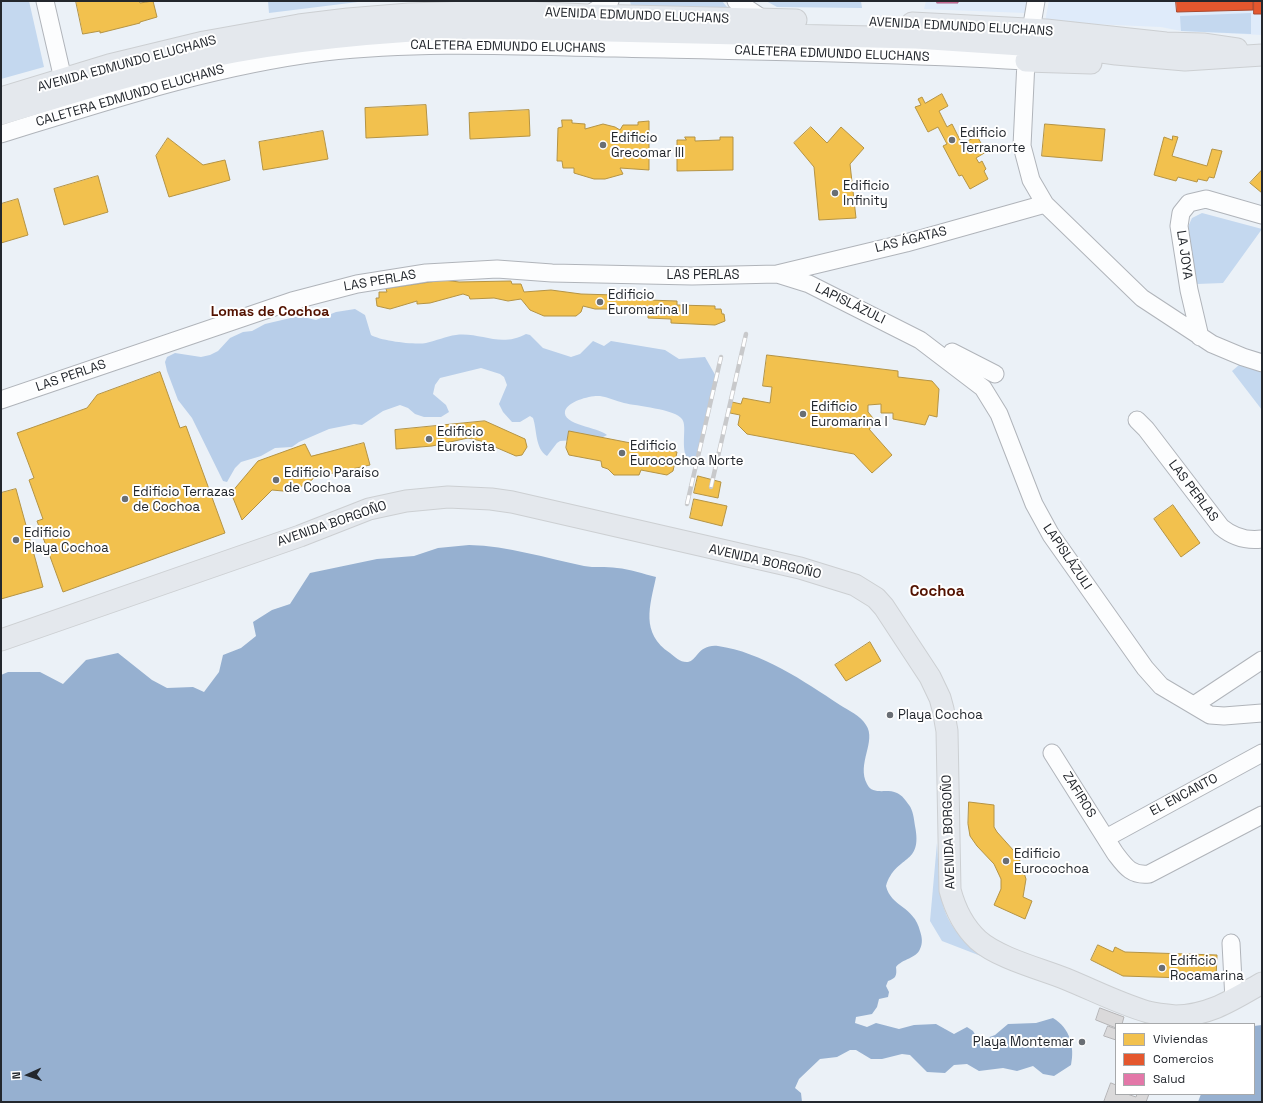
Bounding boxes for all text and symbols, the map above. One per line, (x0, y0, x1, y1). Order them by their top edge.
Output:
street label: AVENIDA EDMUNDO ELUCHANS (545, 5, 729, 27)
street label: AVENIDA EDMUNDO ELUCHANS (869, 14, 1053, 40)
street label: AVENIDA EDMUNDO ELUCHANS (36, 33, 218, 95)
street label: CALETERA EDMUNDO ELUCHANS (410, 37, 606, 57)
street label: CALETERA EDMUNDO ELUCHANS (734, 43, 930, 65)
street label: CALETERA EDMUNDO ELUCHANS (34, 62, 226, 130)
place label: Edificio Terranorte (960, 125, 1025, 156)
place label: Edificio Grecomar III (611, 130, 684, 161)
marker: Edificio Terranorte (947, 135, 957, 145)
marker: Edificio Grecomar III (598, 140, 608, 150)
place label: Edificio Infinity (843, 178, 889, 209)
marker: Edificio Infinity (830, 188, 840, 198)
street label: LAS ÁGATAS (874, 224, 948, 256)
street label: LA JOYA (1173, 229, 1195, 281)
street label: LAS PERLAS (343, 267, 417, 295)
street label: LAS PERLAS (666, 267, 740, 283)
street label: LAPISLÁZULI (812, 280, 888, 328)
place label: Edificio Euromarina II (608, 287, 688, 318)
marker: Edificio Euromarina II (595, 297, 605, 307)
district label: Lomas de Cochoa (211, 304, 329, 320)
street label: LAS PERLAS (34, 357, 108, 395)
place label: Edificio Euromarina I (811, 399, 888, 430)
marker: Edificio Euromarina I (798, 409, 808, 419)
place label: Edificio Eurovista (437, 424, 495, 455)
marker: Edificio Eurovista (424, 434, 434, 444)
place label: Edificio Eurocochoa Norte (630, 438, 743, 469)
marker: Edificio Eurocochoa Norte (617, 448, 627, 458)
street label: LAS PERLAS (1165, 457, 1221, 525)
place label: Edificio Paraíso de Cochoa (284, 465, 379, 496)
marker: Edificio Paraíso de Cochoa (271, 475, 281, 485)
place label: Edificio Terrazas de Cochoa (133, 484, 235, 515)
marker: Edificio Terrazas de Cochoa (120, 494, 130, 504)
street label: AVENIDA BORGOÑO (275, 498, 389, 550)
street label: LAPISLÁZULI (1039, 521, 1095, 593)
place label: Edificio Playa Cochoa (24, 525, 109, 556)
marker: Edificio Playa Cochoa (11, 535, 21, 545)
street label: AVENIDA BORGOÑO (707, 541, 823, 583)
district label: Cochoa (910, 583, 964, 601)
place label: Playa Cochoa (898, 707, 983, 723)
marker: Playa Cochoa (885, 710, 895, 720)
street label: ZAFIROS (1059, 769, 1099, 821)
street label: EL ENCANTO (1147, 771, 1221, 819)
street label: AVENIDA BORGOÑO (939, 774, 959, 890)
place label: Edificio Eurocochoa (1014, 846, 1089, 877)
marker: Edificio Eurocochoa (1001, 856, 1011, 866)
place label: Edificio Rocamarina (1170, 953, 1244, 984)
marker: Edificio Rocamarina (1157, 963, 1167, 973)
legend (1115, 1023, 1255, 1095)
text: Viviendas (1153, 1031, 1208, 1047)
place label: Playa Montemar (973, 1034, 1074, 1050)
marker: Playa Montemar (1077, 1037, 1087, 1047)
text: Comercios (1153, 1051, 1214, 1067)
north arrow (8, 1055, 48, 1095)
text: Salud (1153, 1071, 1185, 1087)
text: N (9, 1072, 23, 1080)

